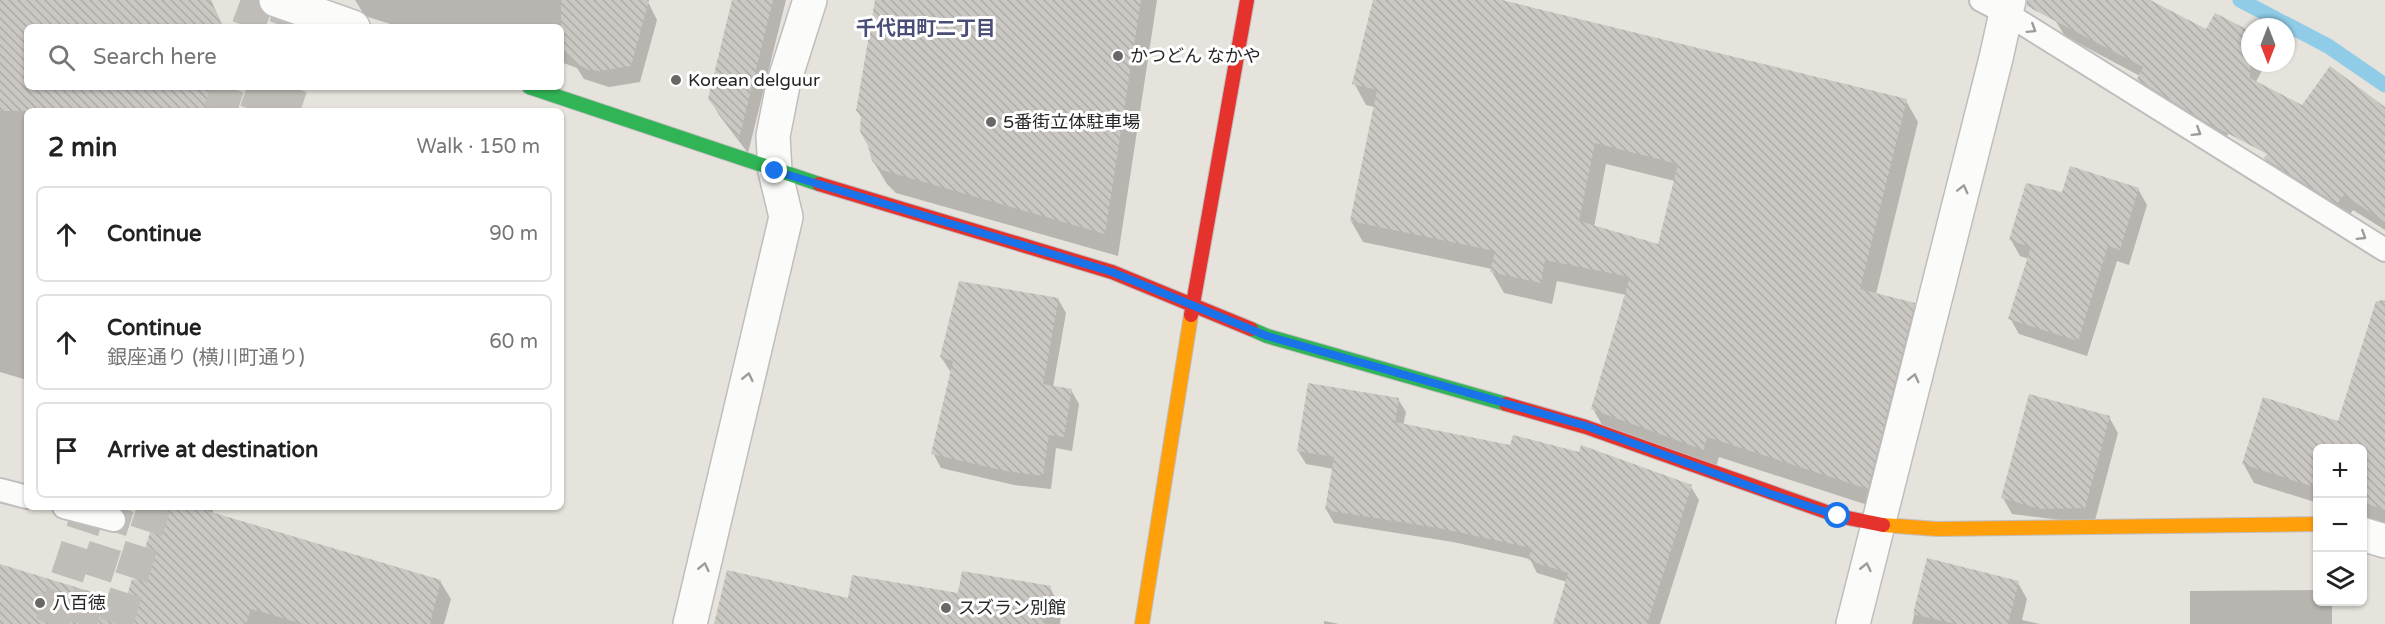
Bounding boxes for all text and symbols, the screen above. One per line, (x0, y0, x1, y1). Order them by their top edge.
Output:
district label: 千代田町二丁目 (856, 17, 996, 41)
north arrow (2241, 18, 2295, 72)
one-way arrow (2025, 22, 2036, 33)
search box (24, 24, 564, 90)
icon: search (45, 41, 78, 74)
text: Search here (93, 44, 217, 70)
place label: かつどん なかや (1130, 45, 1261, 67)
marker: かつどん なかや (1111, 49, 1125, 63)
place label: Korean delguur (688, 69, 820, 91)
marker: Korean delguur (669, 73, 683, 87)
place label: 5番街立体駐車場 (1003, 111, 1140, 133)
marker: 5番街立体駐車場 (984, 115, 998, 129)
one-way arrow (2191, 125, 2201, 137)
text: 2 min (48, 132, 117, 163)
text: Walk · 150 m (417, 135, 540, 159)
route end (761, 157, 787, 183)
one-way arrow (1955, 184, 1968, 194)
icon: ahead (50, 218, 83, 251)
text: Continue (107, 221, 202, 247)
text: 90 m (489, 222, 538, 246)
one-way arrow (2356, 228, 2366, 240)
text: Continue (107, 315, 202, 341)
icon: ahead (50, 326, 83, 359)
text: 60 m (489, 330, 538, 354)
text: 銀座通り (横川町通り) (107, 346, 305, 370)
one-way arrow (741, 372, 754, 382)
one-way arrow (1907, 373, 1920, 383)
icon: arrive (50, 434, 83, 467)
text: Arrive at destination (107, 437, 318, 463)
map controls (2313, 444, 2367, 606)
button: + (2313, 444, 2367, 498)
button: − (2313, 498, 2367, 552)
route start (1824, 502, 1850, 528)
button: layers (2313, 552, 2367, 606)
one-way arrow (696, 562, 709, 572)
one-way arrow (1859, 562, 1872, 572)
place label: 八百徳 (52, 592, 106, 614)
marker: 八百徳 (33, 596, 47, 610)
place label: スズラン別館 (958, 597, 1066, 619)
marker: スズラン別館 (939, 601, 953, 615)

